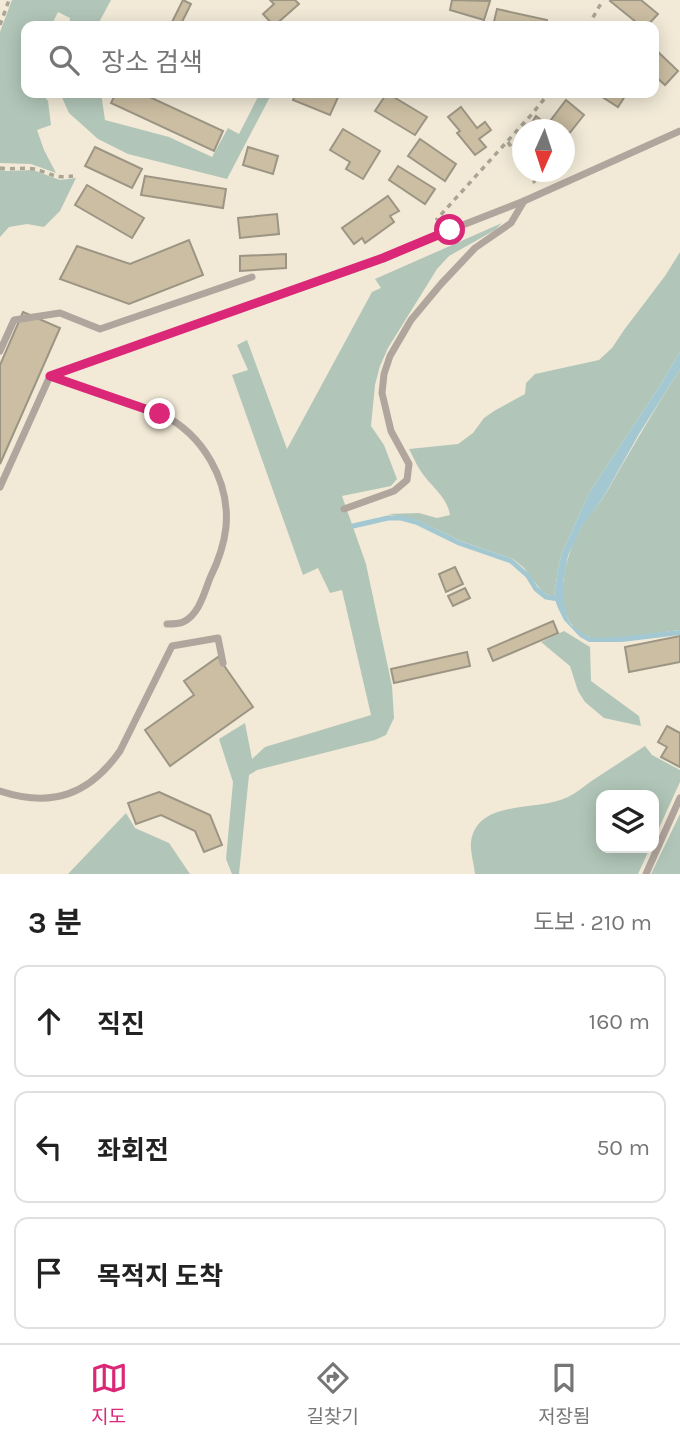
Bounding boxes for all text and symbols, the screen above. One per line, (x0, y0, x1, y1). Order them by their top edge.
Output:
search box (21, 21, 659, 98)
icon: search (45, 41, 83, 79)
text: 장소 검색 (101, 47, 203, 78)
north arrow (512, 119, 575, 182)
route start (434, 214, 465, 245)
route end (144, 398, 175, 429)
map controls (596, 790, 659, 853)
button: layers (596, 790, 659, 853)
text: 3 분 (28, 905, 82, 941)
text: 도보 · 210 m (533, 909, 652, 936)
icon: ahead (30, 1002, 68, 1040)
text: 160 m (589, 1008, 650, 1035)
text: 직진 (97, 1009, 145, 1040)
icon: left (30, 1128, 68, 1166)
text: 50 m (596, 1134, 650, 1161)
text: 좌회전 (97, 1135, 169, 1166)
icon: arrive (30, 1254, 68, 1292)
text: 목적지 도착 (97, 1261, 223, 1292)
tab: 지도 (90, 1359, 128, 1428)
tab: 길찾기 (307, 1359, 359, 1428)
tab: 저장됨 (538, 1359, 590, 1428)

